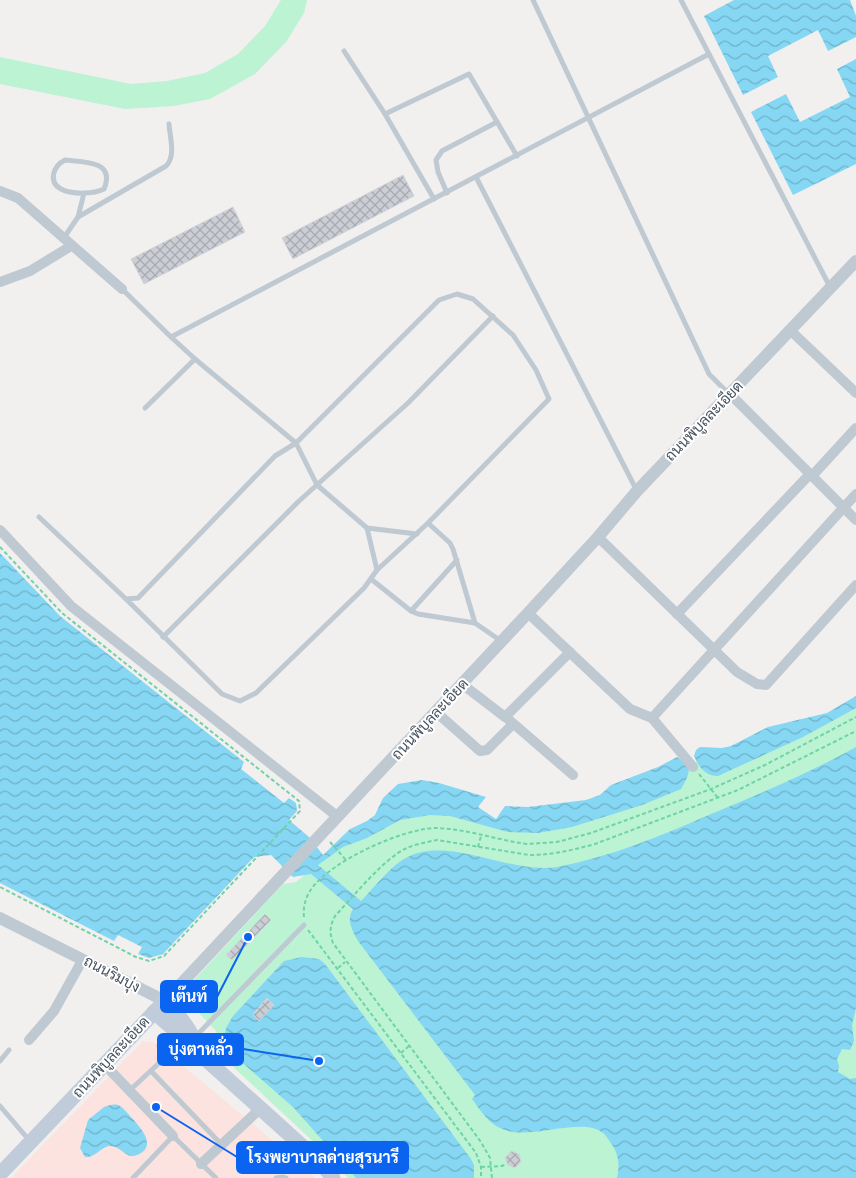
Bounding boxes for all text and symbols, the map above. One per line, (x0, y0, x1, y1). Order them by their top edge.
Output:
street label: ถนนพิบูลละเอียด (660, 376, 748, 466)
street label: ถนนพิบูลละเอียด (387, 674, 473, 764)
street label: ถนนริมบุ่ง (80, 951, 144, 998)
callout: เต๊นท์ (161, 981, 217, 1012)
text: เต๊นท์ (171, 985, 208, 1006)
street label: ถนนพิบูลละเอียด (68, 1012, 154, 1102)
callout: บุ่งตาหลั่ว (158, 1034, 243, 1065)
text: บุ่งตาหลั่ว (169, 1035, 233, 1061)
callout: โรงพยาบาลค่ายสุรนารี (237, 1142, 408, 1173)
text: โรงพยาบาลค่ายสุรนารี (246, 1146, 399, 1169)

